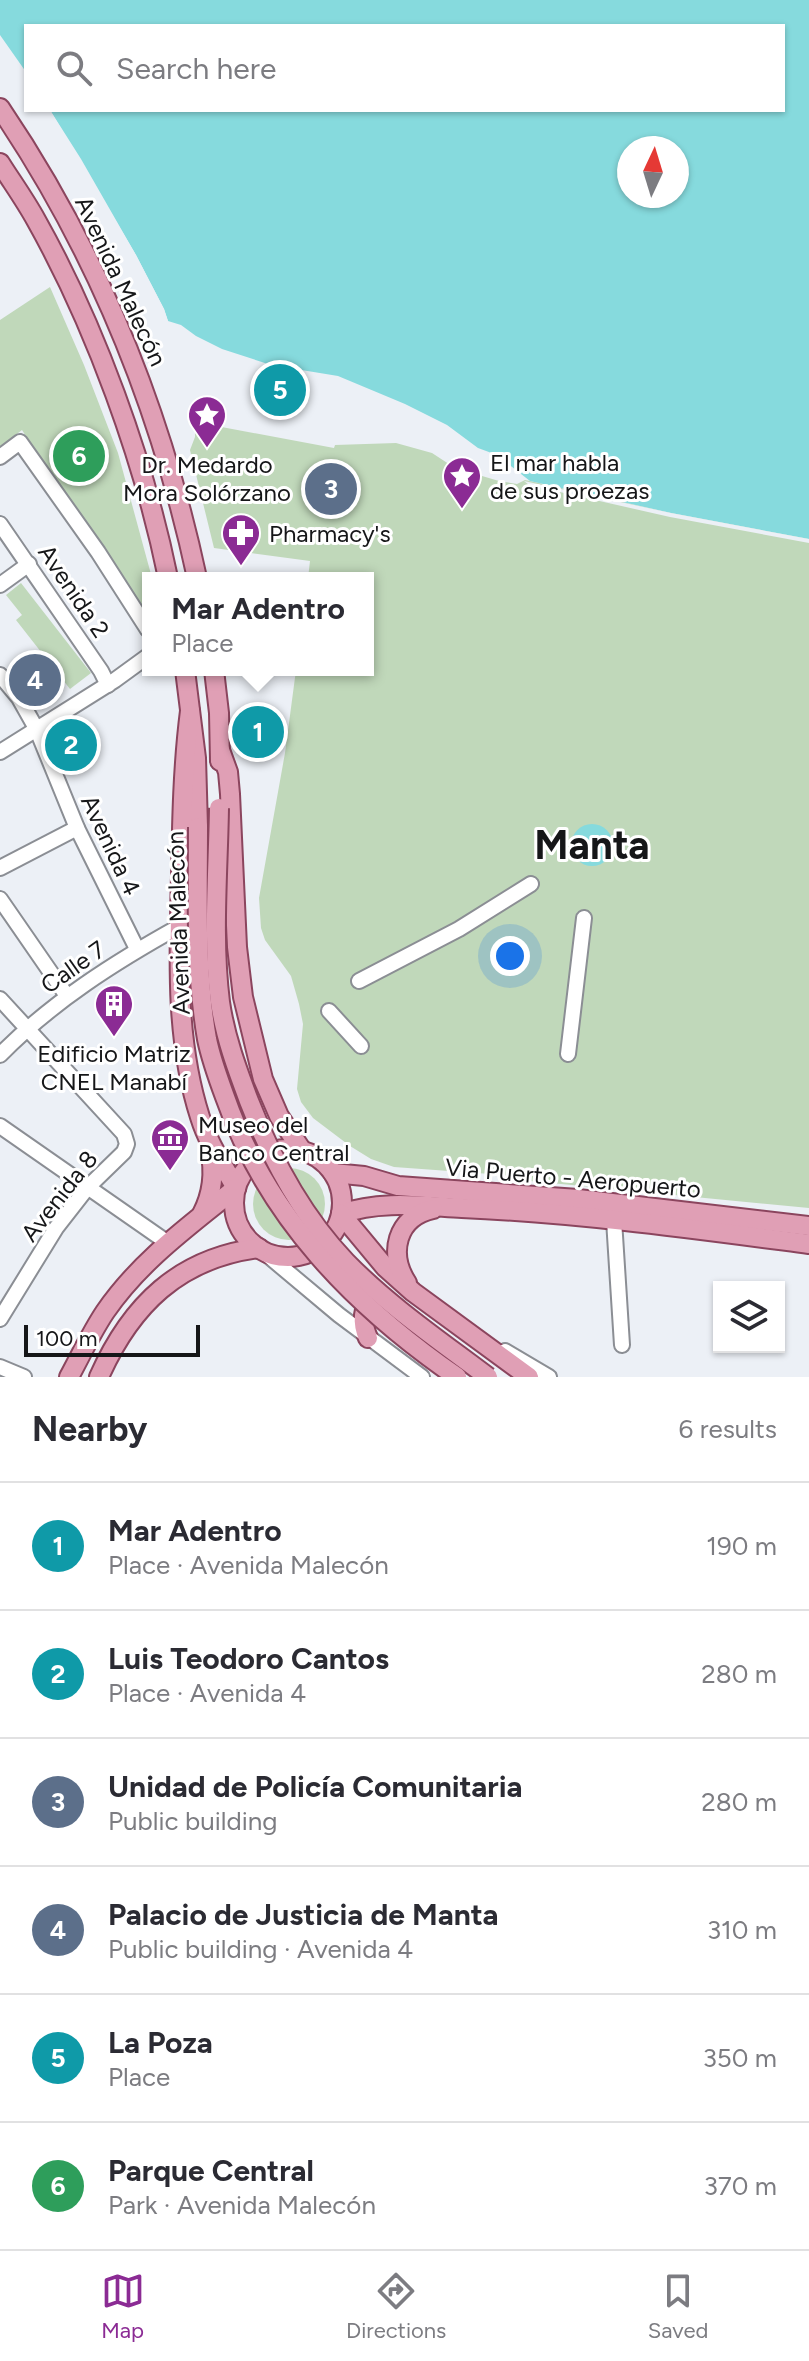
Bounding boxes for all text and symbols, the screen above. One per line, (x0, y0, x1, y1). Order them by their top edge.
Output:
search box (24, 24, 785, 112)
icon: search (52, 46, 96, 90)
text: Search here (116, 50, 276, 87)
north arrow (617, 136, 689, 208)
street label: Avenida Malecón (69, 192, 173, 370)
pin: 5 (254, 360, 306, 420)
place icon: Dr. Medardo Mora Solórzano (186, 394, 228, 449)
pin: 6 (53, 426, 105, 486)
place label: El mar habla de sus proezas (490, 448, 649, 505)
place label: Dr. Medardo Mora Solórzano (123, 450, 291, 507)
place icon: El mar habla de sus proezas (441, 455, 483, 510)
pin: 3 (305, 459, 357, 519)
pharmacy icon: Pharmacy's (220, 512, 262, 567)
place label: Pharmacy's (269, 519, 391, 548)
street label: Avenida 2 (32, 539, 116, 643)
popup (142, 572, 374, 676)
text: Mar Adentro (171, 590, 345, 627)
text: Place (171, 627, 233, 659)
pin: 4 (9, 650, 61, 710)
pin: 1 (232, 702, 284, 762)
pin: 2 (45, 715, 97, 775)
street label: Avenida 4 (75, 790, 147, 900)
district label: Manta (534, 821, 650, 869)
street label: Avenida Malecón (160, 831, 196, 1015)
street label: Calle 7 (35, 934, 111, 1000)
your location (490, 936, 530, 976)
building icon: Edificio Matriz CNEL Manabí (93, 983, 135, 1038)
place label: Edificio Matriz CNEL Manabí (37, 1039, 191, 1096)
place label: Museo del Banco Central (198, 1110, 350, 1167)
museum icon: Museo del Banco Central (149, 1117, 191, 1172)
street label: Avenida 8 (15, 1145, 103, 1247)
street label: Via Puerto - Aeropuerto (444, 1152, 702, 1204)
map controls (713, 1281, 785, 1353)
button: layers (713, 1281, 785, 1353)
scale bar (24, 1321, 200, 1357)
text: 100 m (36, 1325, 97, 1352)
text: Nearby (32, 1409, 147, 1450)
text: 6 results (679, 1413, 777, 1445)
text: Mar Adentro (108, 1512, 282, 1549)
text: 1 (53, 1530, 63, 1562)
text: 190 m (706, 1530, 777, 1562)
text: Place · Avenida Malecón (108, 1549, 389, 1581)
text: Luis Teodoro Cantos (108, 1640, 389, 1677)
text: 2 (50, 1658, 66, 1690)
text: 280 m (701, 1658, 777, 1690)
text: Place · Avenida 4 (108, 1677, 306, 1709)
text: Unidad de Policía Comunitaria (108, 1768, 523, 1805)
text: 3 (51, 1786, 65, 1818)
text: 280 m (701, 1786, 777, 1818)
text: Public building (108, 1805, 277, 1837)
text: Palacio de Justicia de Manta (108, 1896, 499, 1933)
text: 4 (50, 1914, 66, 1946)
text: 310 m (707, 1914, 777, 1946)
text: Public building · Avenida 4 (108, 1933, 413, 1965)
text: La Poza (108, 2024, 213, 2061)
text: 5 (50, 2042, 66, 2074)
text: 350 m (703, 2042, 777, 2074)
text: Place (108, 2061, 170, 2093)
text: Parque Central (108, 2152, 314, 2189)
text: 6 (50, 2170, 66, 2202)
text: 370 m (704, 2170, 777, 2202)
text: Park · Avenida Malecón (108, 2189, 376, 2221)
tab: Map (101, 2269, 145, 2344)
tab: Directions (346, 2269, 446, 2344)
tab: Saved (648, 2269, 708, 2344)

